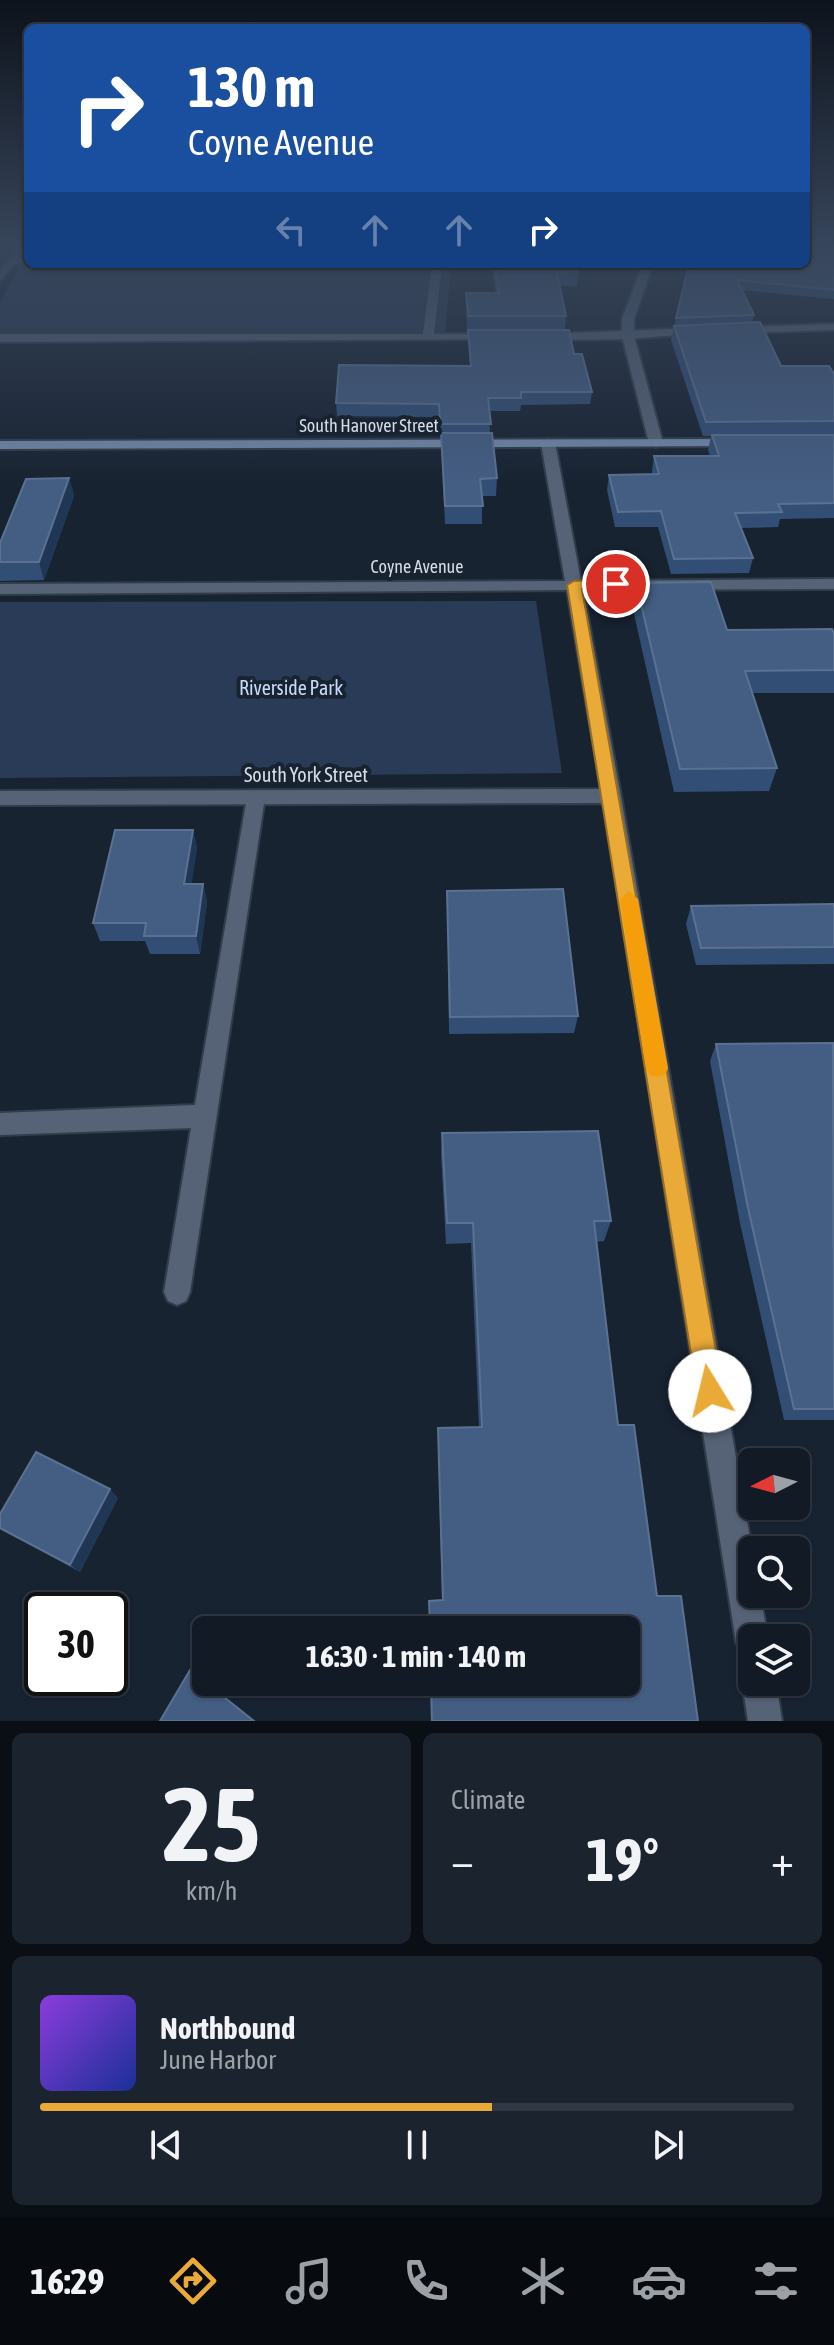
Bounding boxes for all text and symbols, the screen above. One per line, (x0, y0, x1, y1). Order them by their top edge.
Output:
text: 130 m (188, 55, 315, 119)
icon: right (56, 56, 160, 160)
text: Coyne Avenue (188, 121, 374, 163)
icon: left (269, 208, 313, 252)
icon: ahead (353, 208, 397, 252)
icon: ahead (437, 208, 481, 252)
icon: right (521, 208, 565, 252)
street label: South Hanover Street (299, 415, 439, 436)
pin (582, 550, 650, 618)
street label: Coyne Avenue (371, 556, 464, 577)
icon: arrive (594, 562, 638, 606)
park label: Riverside Park (239, 676, 343, 699)
street label: South York Street (244, 763, 368, 786)
position arrow (668, 1349, 752, 1433)
north arrow (738, 1448, 810, 1520)
map controls (738, 1448, 810, 1696)
button: search (738, 1536, 810, 1608)
speed limit sign: 30 (24, 1592, 128, 1696)
button: layers (738, 1624, 810, 1696)
text: 16:30 · 1 min · 140 m (306, 1639, 526, 1673)
text: 25 (163, 1764, 260, 1883)
text: Climate (451, 1785, 525, 1815)
text: 19° (586, 1825, 659, 1894)
text: − (451, 1835, 474, 1885)
text: + (771, 1835, 794, 1885)
text: km/h (186, 1876, 237, 1906)
text: Northbound (160, 2011, 295, 2045)
text: June Harbor (160, 2045, 276, 2075)
icon: previous (144, 2123, 188, 2167)
icon: pause (395, 2123, 439, 2167)
icon: next (646, 2123, 690, 2167)
icon: directions (165, 2253, 221, 2309)
icon: music (281, 2253, 337, 2309)
icon: phone (398, 2253, 454, 2309)
icon: climate (515, 2253, 571, 2309)
icon: car (631, 2253, 687, 2309)
icon: filters (748, 2253, 804, 2309)
text: 16:29 (30, 2260, 104, 2302)

